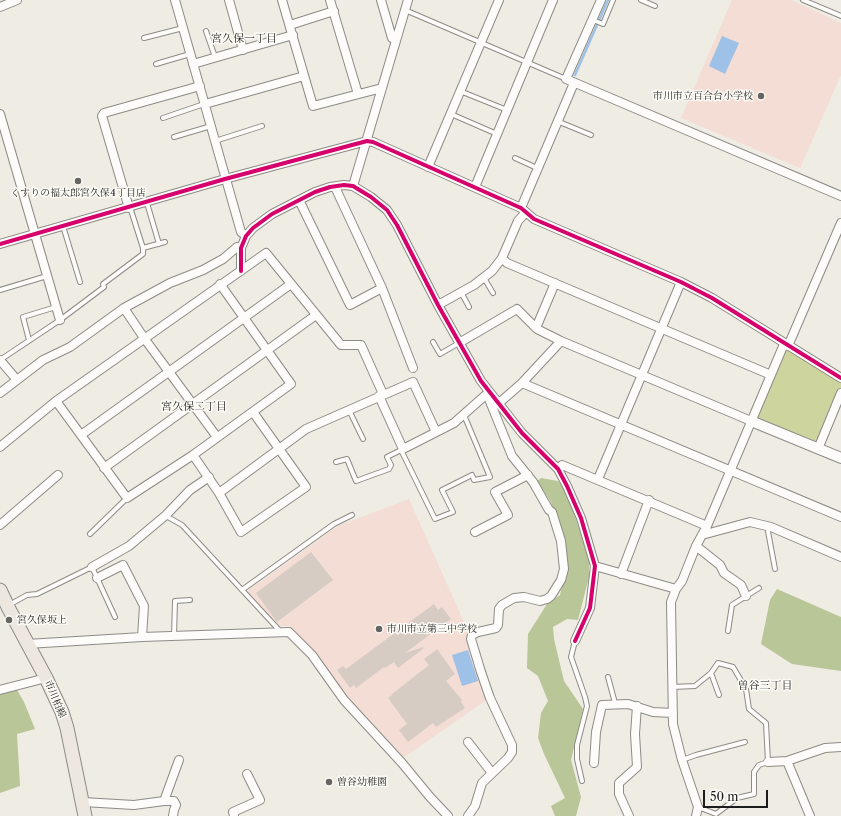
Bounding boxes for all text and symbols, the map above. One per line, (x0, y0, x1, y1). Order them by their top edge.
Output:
district label: 宮久保一丁目 (211, 32, 277, 46)
place label: 市川市立百合台小学校 (653, 90, 753, 102)
marker: 市川市立百合台小学校 (756, 91, 766, 101)
marker: くすりの福太郎宮久保4丁目店 (73, 176, 83, 186)
place label: くすりの福太郎宮久保4丁目店 (10, 187, 146, 199)
district label: 宮久保二丁目 (161, 400, 227, 414)
place label: 宮久保坂上 (17, 614, 67, 626)
marker: 宮久保坂上 (4, 615, 14, 625)
place label: 市川市立第三中学校 (387, 623, 477, 635)
marker: 市川市立第三中学校 (374, 624, 384, 634)
street label: 市川柏線 (42, 678, 68, 720)
district label: 曽谷三丁目 (738, 679, 792, 693)
place label: 曽谷幼稚園 (337, 776, 387, 788)
marker: 曽谷幼稚園 (324, 777, 334, 787)
scale bar (705, 782, 770, 808)
text: 50 m (710, 789, 739, 804)

